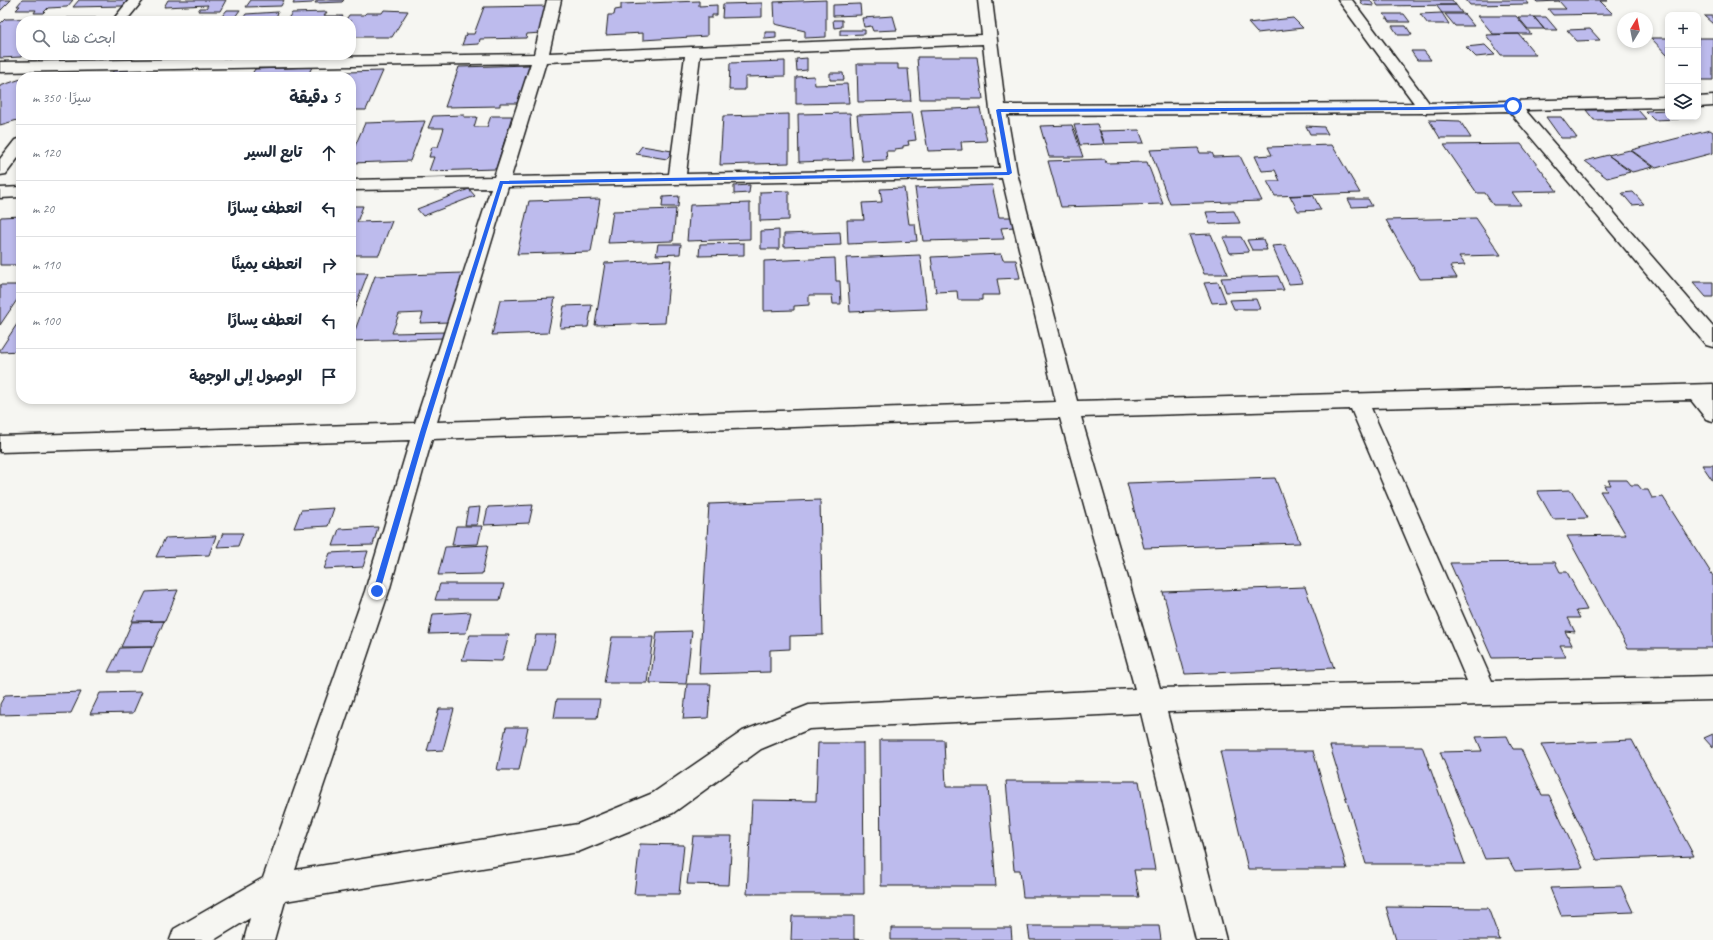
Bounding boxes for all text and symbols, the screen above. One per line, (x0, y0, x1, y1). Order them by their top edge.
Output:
north arrow (1617, 12, 1653, 48)
map controls (1665, 12, 1701, 120)
button: + (1665, 12, 1701, 48)
search box (16, 16, 356, 60)
icon: search (30, 27, 52, 49)
text: ابحث هنا (62, 29, 116, 48)
button: − (1665, 48, 1701, 84)
button: layers (1665, 84, 1701, 120)
text: 5 دقيقة (289, 87, 340, 108)
text: سيرًا · 350 m (32, 90, 91, 106)
route start (1504, 97, 1522, 115)
icon: ahead (318, 142, 340, 164)
text: تابع السير (245, 143, 302, 162)
text: 120 m (32, 145, 60, 161)
icon: left (318, 198, 340, 220)
text: انعطف يسارًا (227, 199, 302, 218)
text: 20 m (32, 201, 54, 217)
icon: right (318, 254, 340, 276)
text: انعطف يمينًا (231, 255, 302, 274)
text: 110 m (32, 257, 60, 273)
icon: left (318, 310, 340, 332)
text: انعطف يسارًا (227, 311, 302, 330)
text: 100 m (32, 313, 60, 329)
icon: arrive (318, 366, 340, 388)
text: الوصول إلى الوجهة (189, 367, 302, 386)
route end (368, 582, 386, 600)

